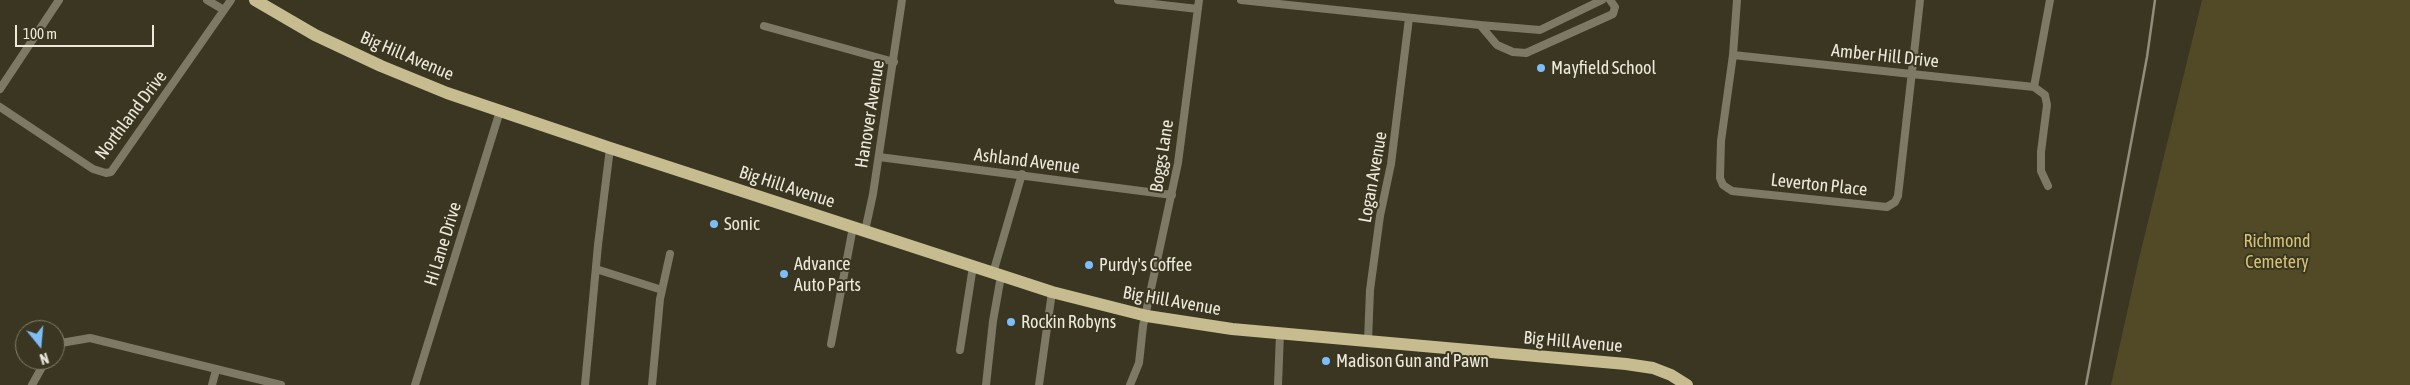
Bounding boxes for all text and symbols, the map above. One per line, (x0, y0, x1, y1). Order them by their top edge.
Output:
scale bar (18, 15, 156, 47)
text: 100 m (23, 25, 57, 42)
street label: Big Hill Avenue (357, 27, 457, 85)
street label: Amber Hill Drive (1830, 40, 1940, 72)
place label: Mayfield School (1551, 57, 1656, 79)
street label: Hanover Avenue (851, 59, 889, 169)
marker: Mayfield School (1535, 62, 1547, 74)
street label: Northland Drive (90, 66, 172, 164)
street label: Boggs Lane (1146, 118, 1178, 194)
street label: Logan Avenue (1354, 130, 1392, 224)
street label: Ashland Avenue (973, 144, 1081, 178)
street label: Big Hill Avenue (736, 161, 838, 213)
street label: Leverton Place (1770, 169, 1868, 201)
street label: Hi Lane Drive (420, 199, 466, 289)
place label: Sonic (724, 213, 760, 235)
marker: Sonic (708, 218, 720, 230)
park label: Richmond Cemetery (2243, 230, 2311, 272)
place label: Advance Auto Parts (794, 253, 861, 296)
place label: Purdy's Coffee (1099, 254, 1192, 276)
marker: Purdy's Coffee (1083, 259, 1095, 271)
marker: Advance Auto Parts (778, 268, 790, 280)
street label: Big Hill Avenue (1121, 282, 1223, 320)
place label: Rockin Robyns (1021, 311, 1116, 333)
marker: Rockin Robyns (1005, 316, 1017, 328)
north arrow (15, 320, 65, 370)
street label: Big Hill Avenue (1523, 327, 1623, 357)
text: N (38, 350, 50, 367)
place label: Madison Gun and Pawn (1336, 350, 1489, 372)
marker: Madison Gun and Pawn (1320, 355, 1332, 367)

